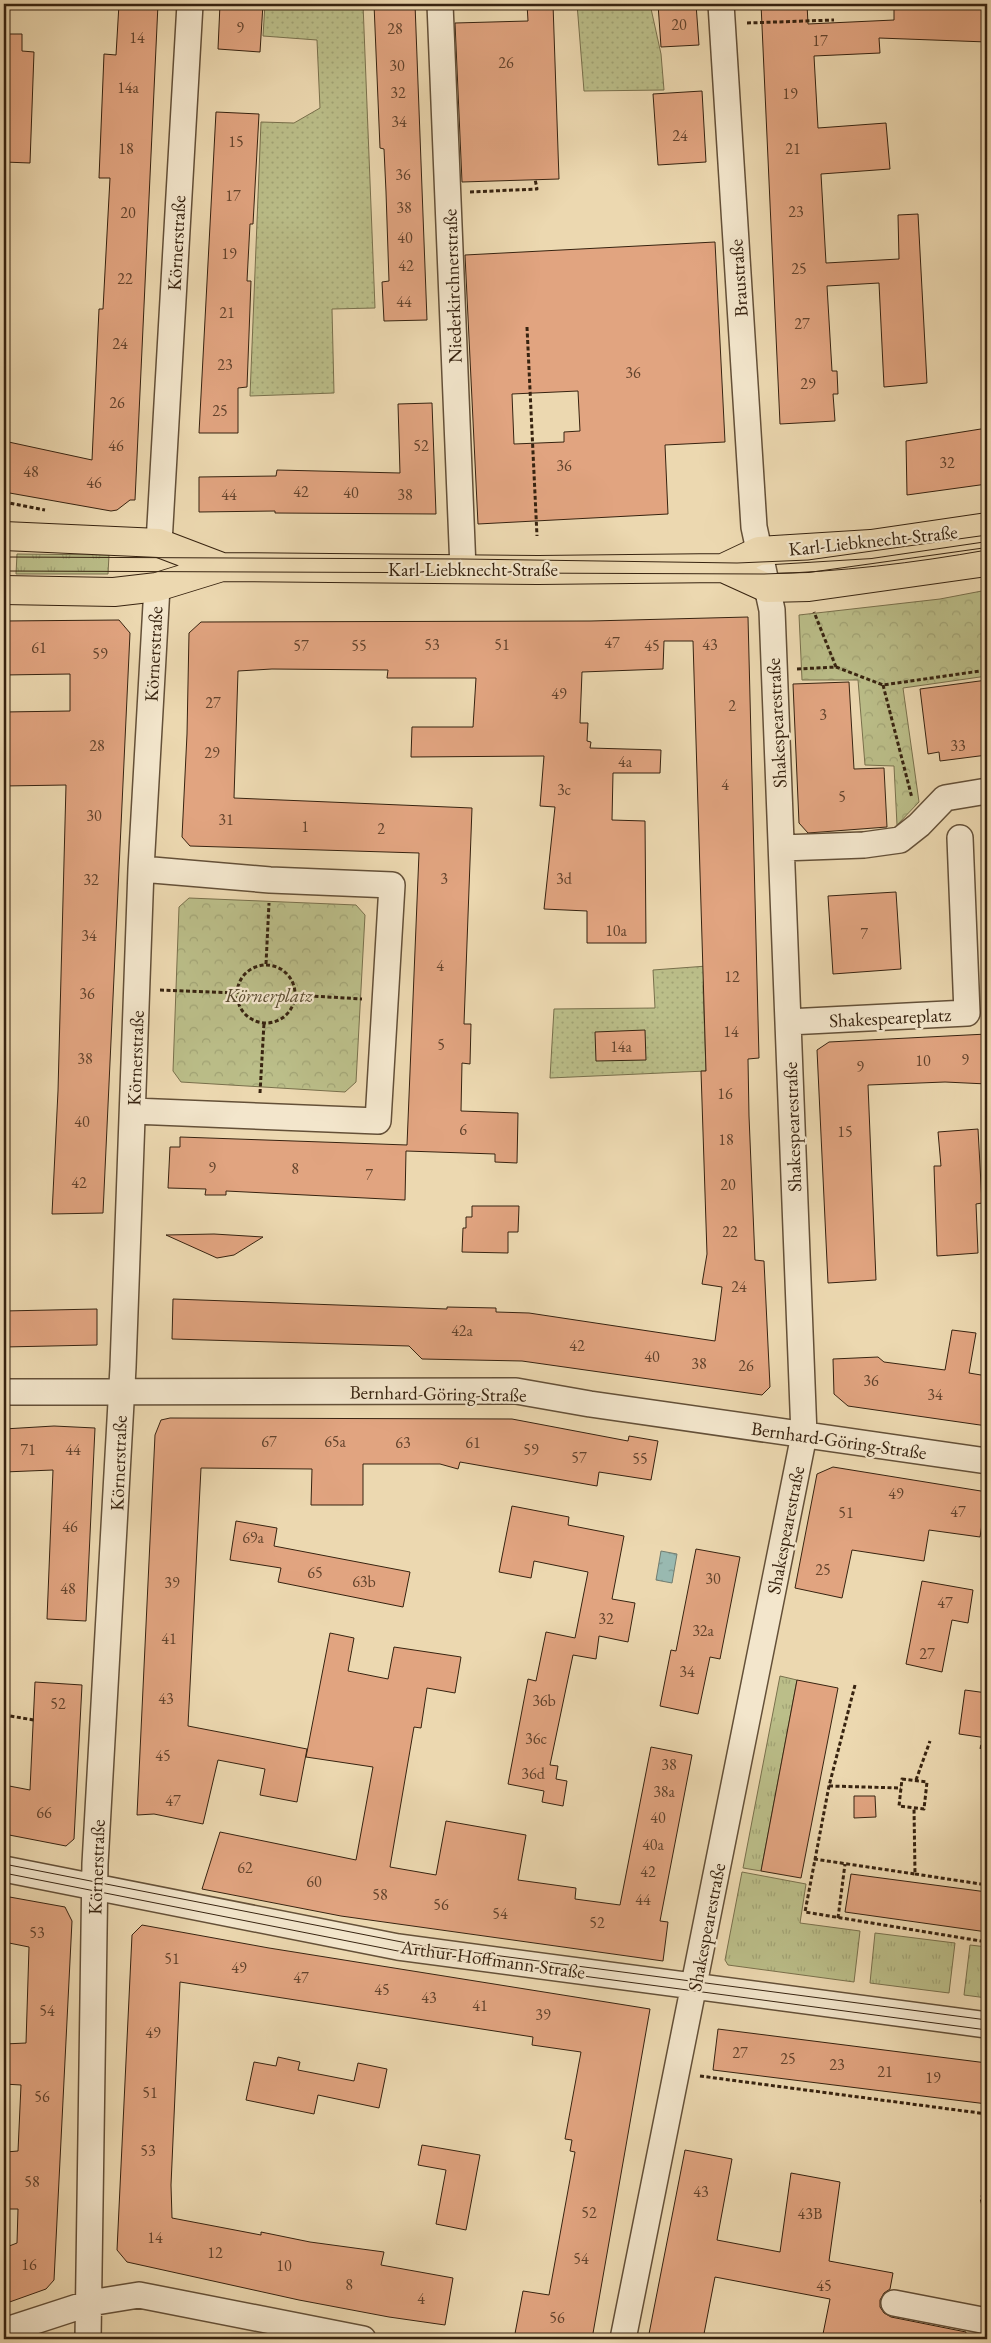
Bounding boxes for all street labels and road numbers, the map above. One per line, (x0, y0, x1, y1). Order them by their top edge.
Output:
street label: Körnerstraße (162, 195, 191, 291)
street label: Niederkirchnerstraße (437, 208, 468, 364)
street label: Braustraße (723, 238, 754, 318)
street label: Karl-Liebknecht-Straße (787, 519, 959, 562)
street label: Karl-Liebknecht-Straße (388, 557, 558, 582)
street label: Körnerstraße (139, 606, 168, 702)
street label: Shakespearestraße (761, 657, 792, 789)
street label: Shakespeareplatz (828, 1002, 952, 1033)
street label: Körnerstraße (121, 1010, 150, 1106)
street label: Shakespearestraße (778, 1061, 807, 1193)
street label: Bernhard-Göring-Straße (349, 1379, 527, 1408)
street label: Körnerstraße (104, 1415, 133, 1511)
street label: Bernhard-Göring-Straße (750, 1416, 928, 1465)
street label: Shakespearestraße (761, 1464, 810, 1596)
street label: Körnerstraße (82, 1819, 111, 1915)
street label: Shakespearestraße (682, 1861, 731, 1993)
street label: Arthur-Hoffmann-Straße (398, 1934, 587, 1985)

